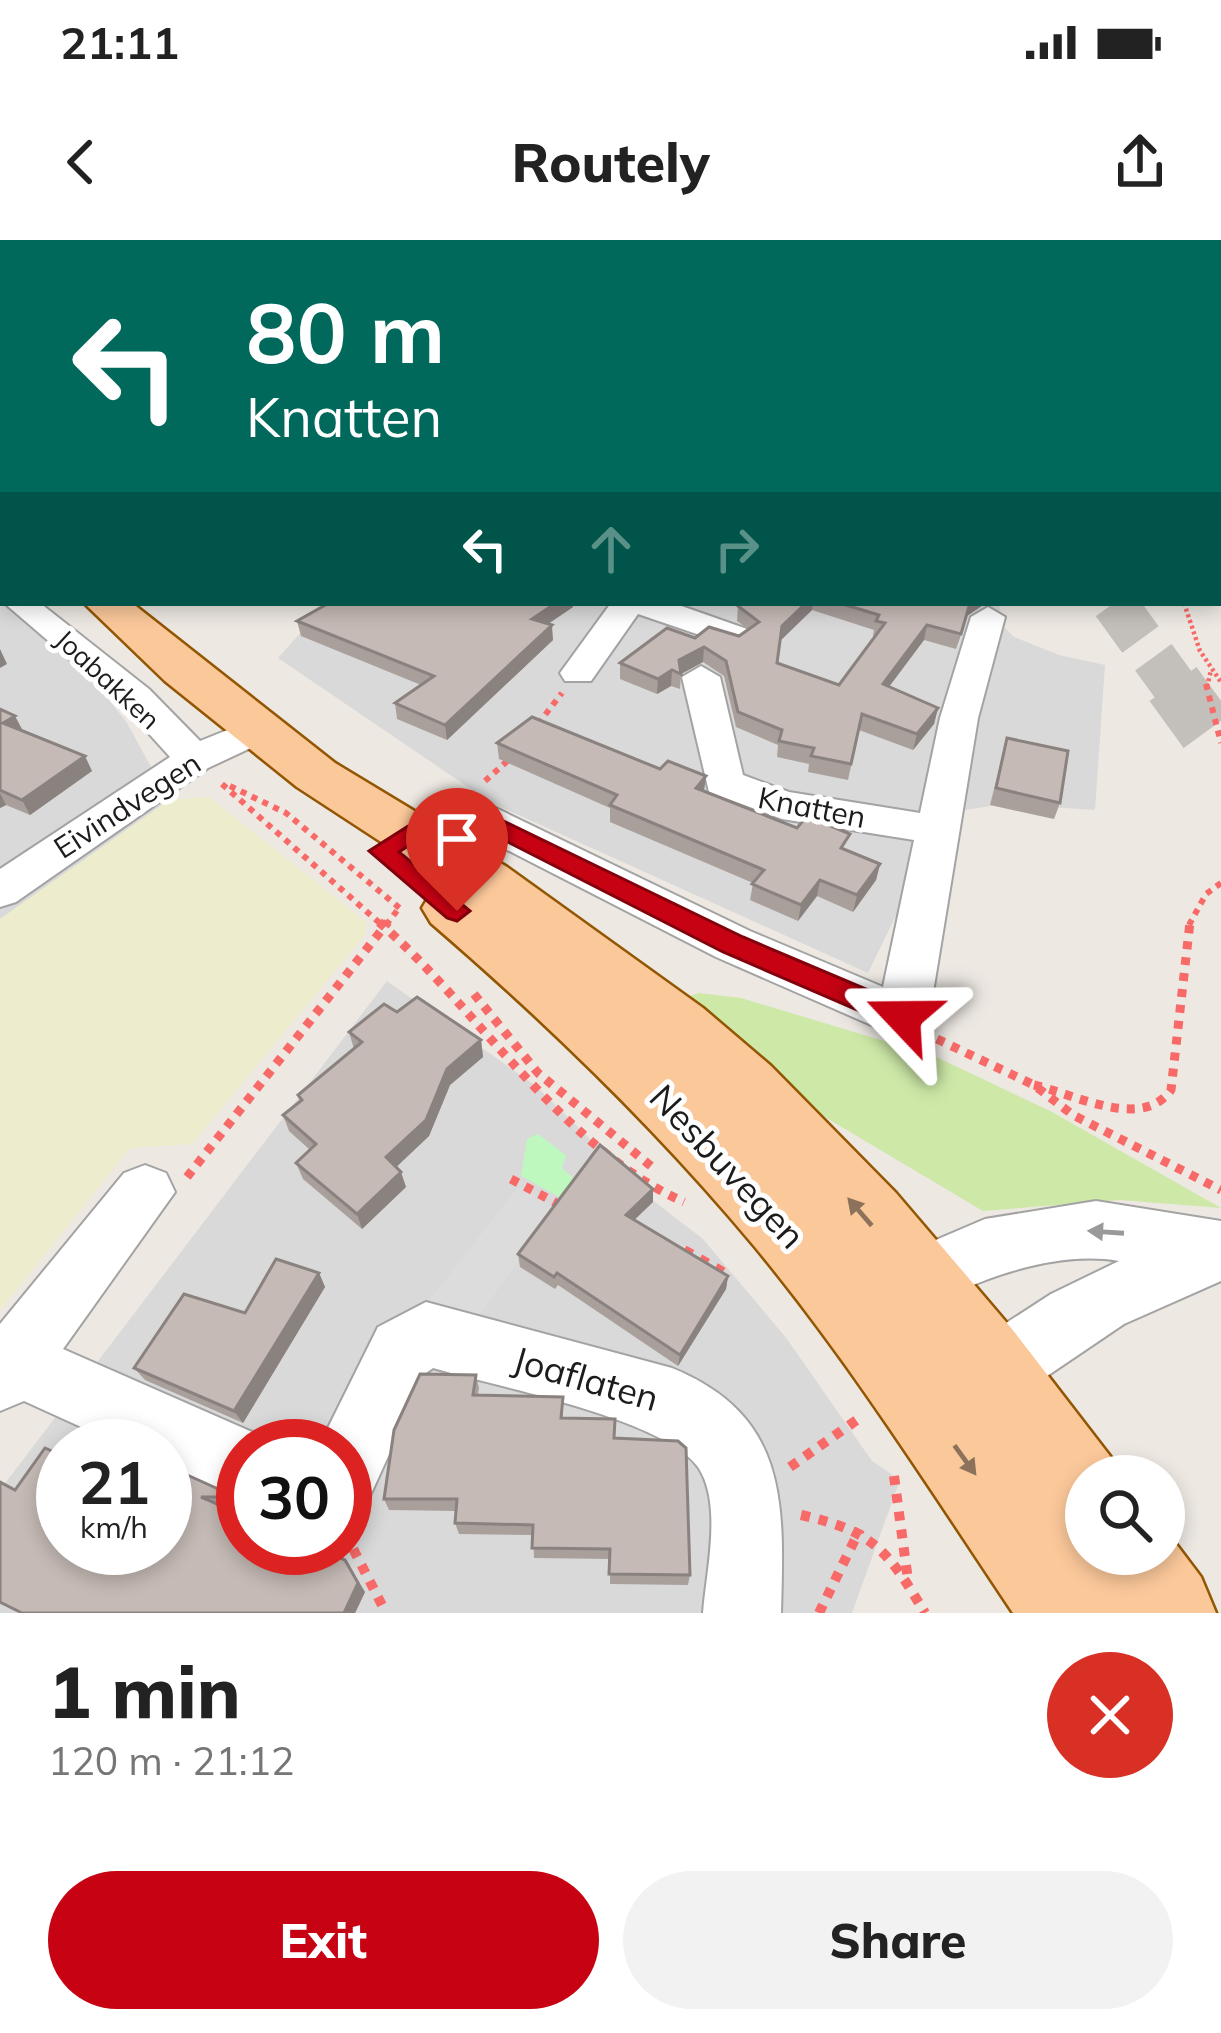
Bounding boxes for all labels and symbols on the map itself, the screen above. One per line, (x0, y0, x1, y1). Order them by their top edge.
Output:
street label: Joabakken (49, 622, 167, 736)
street label: Eivindvegen (46, 743, 208, 867)
street label: Knatten (755, 778, 869, 836)
pin (406, 788, 508, 911)
position arrow (840, 954, 966, 1080)
street label: Nesbuvegen (641, 1075, 815, 1257)
one-way arrow (847, 1197, 874, 1227)
one-way arrow (1086, 1223, 1124, 1242)
street label: Joaflaten (508, 1336, 664, 1420)
speed limit sign: 30 (216, 1419, 372, 1575)
one-way arrow (952, 1444, 976, 1476)

